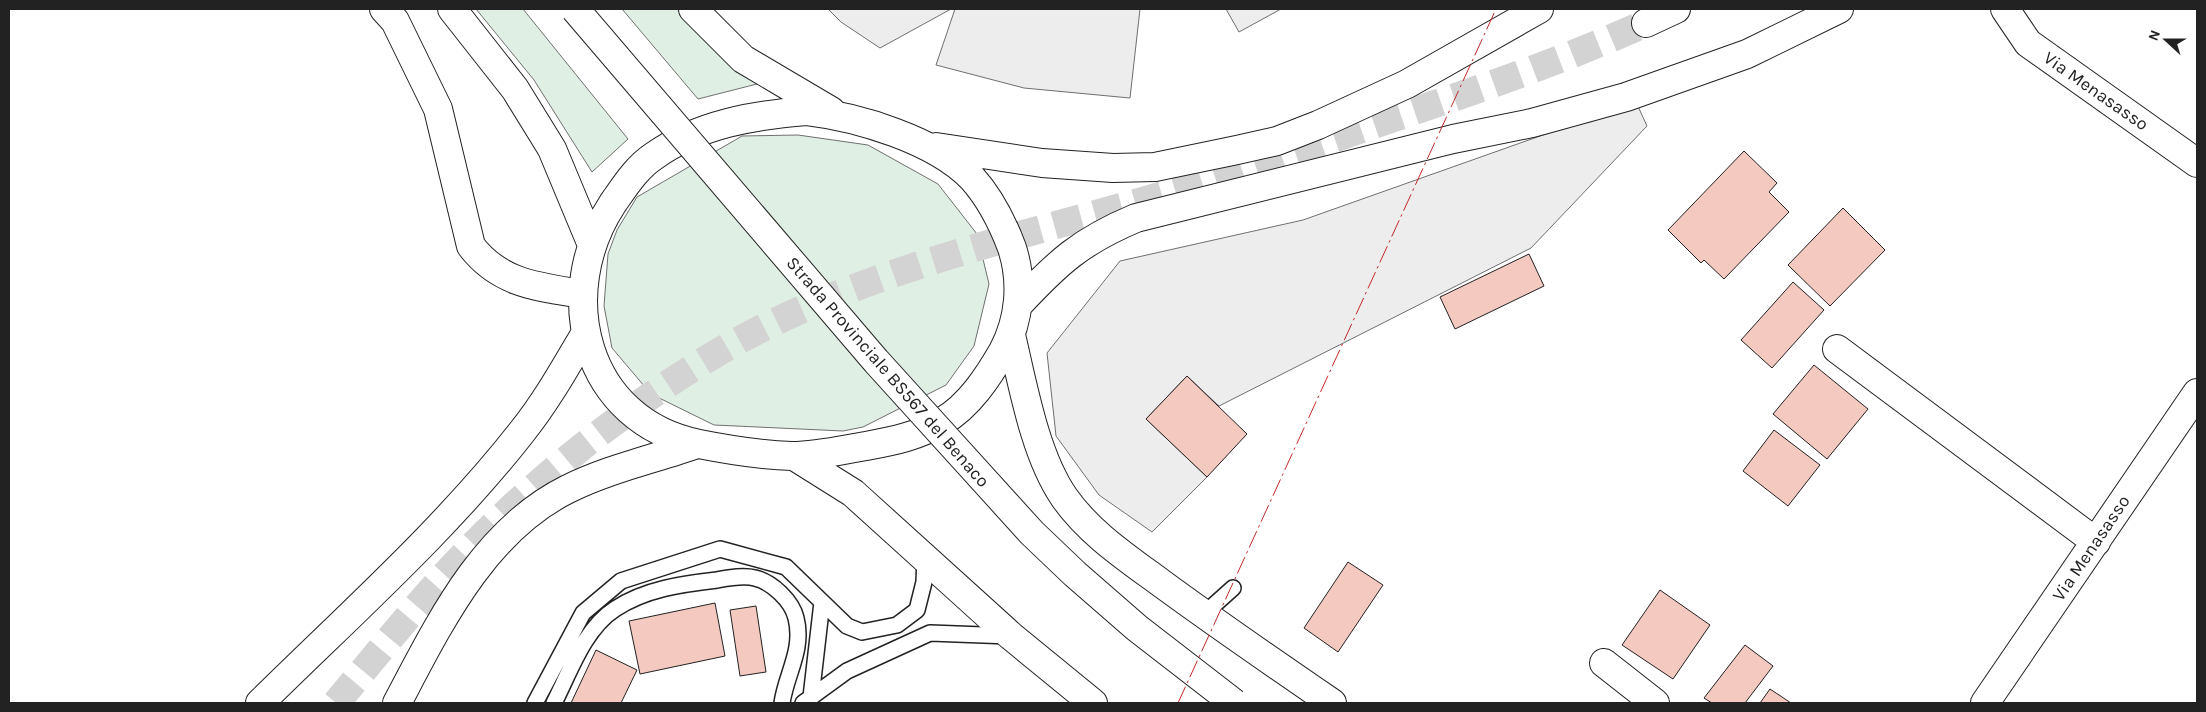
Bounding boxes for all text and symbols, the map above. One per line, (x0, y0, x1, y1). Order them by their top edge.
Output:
north arrow (2141, 15, 2191, 65)
text: N (2145, 28, 2164, 43)
street label: Via Menasasso (2039, 47, 2153, 135)
street label: Strada Provinciale BS567 del Benaco (782, 252, 994, 492)
street label: Via Menasasso (2047, 491, 2135, 605)

